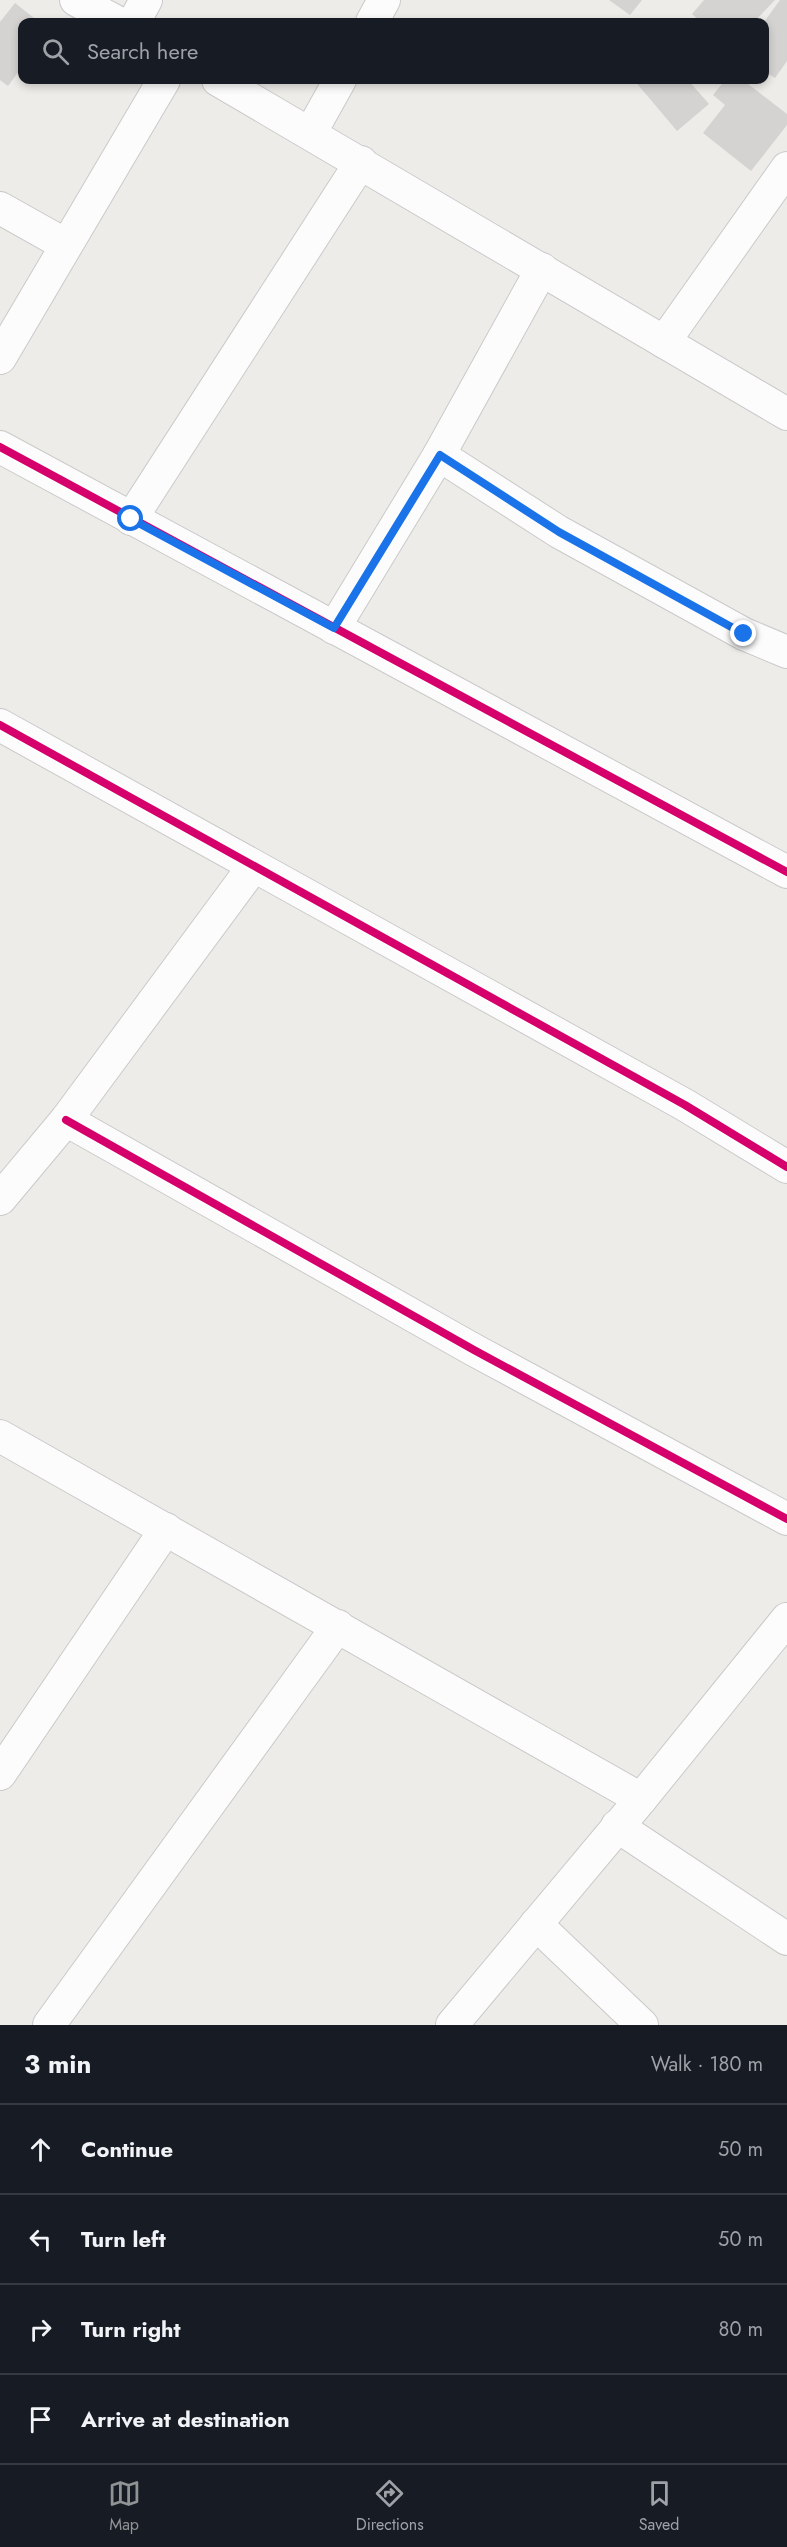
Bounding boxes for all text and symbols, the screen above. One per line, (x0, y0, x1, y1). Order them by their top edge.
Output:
search box (18, 18, 769, 84)
icon: search (39, 35, 72, 68)
text: Search here (87, 35, 198, 67)
route start (117, 505, 143, 531)
route end (730, 620, 756, 646)
text: 3 min (24, 2045, 91, 2083)
text: Walk · 180 m (651, 2050, 763, 2079)
icon: ahead (24, 2133, 57, 2166)
text: Continue (81, 2133, 173, 2165)
text: 50 m (718, 2135, 763, 2164)
icon: left (24, 2223, 57, 2256)
text: Turn left (81, 2223, 166, 2255)
text: 50 m (718, 2225, 763, 2254)
icon: right (24, 2313, 57, 2346)
text: Turn right (81, 2313, 181, 2345)
text: 80 m (718, 2315, 763, 2344)
icon: arrive (24, 2403, 57, 2436)
text: Arrive at destination (81, 2403, 290, 2435)
tab: Map (108, 2477, 141, 2536)
tab: Directions (356, 2477, 424, 2536)
tab: Saved (639, 2477, 679, 2536)

